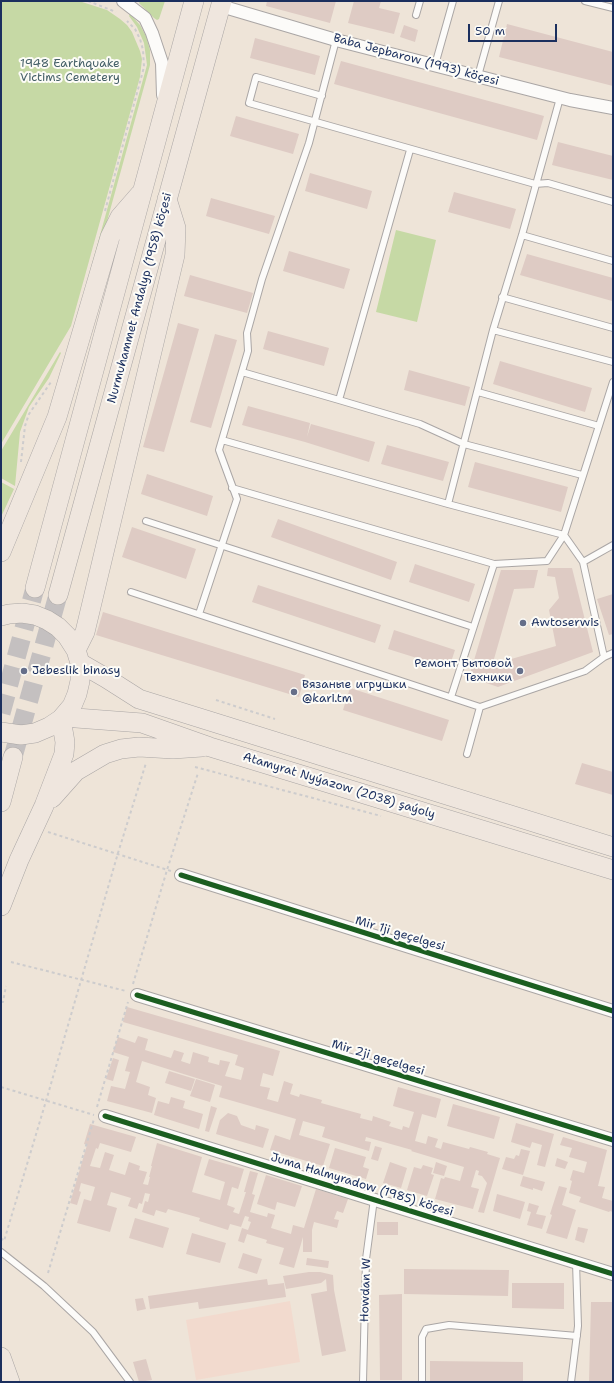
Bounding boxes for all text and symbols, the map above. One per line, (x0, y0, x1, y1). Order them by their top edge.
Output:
scale bar (470, 16, 559, 42)
text: 50 m (475, 23, 505, 39)
street label: Baba Jepbarow (1993) köçesi (332, 31, 500, 89)
park label: 1948 Earthquake Victims Cemetery (20, 57, 120, 85)
street label: Nurmuhammet Andalyp (1958) köçesi (105, 191, 175, 405)
place label: Awtoserwis (531, 616, 599, 630)
marker: Awtoserwis (518, 618, 528, 628)
place label: Ремонт Бытовой Техники (414, 657, 512, 685)
place label: Jebeslik binasy (32, 664, 120, 678)
marker: Jebeslik binasy (19, 666, 29, 676)
marker: Ремонт Бытовой Техники (515, 666, 525, 676)
place label: Вязаные игрушки @kari.tm (302, 678, 407, 706)
marker: Вязаные игрушки @kari.tm (289, 687, 299, 697)
street label: Atamyrat Nyýazow (2038) şaýoly (241, 750, 437, 822)
street label: Mir 1ji geçelgesi (353, 914, 447, 954)
street label: Mir 2ji geçelgesi (330, 1037, 426, 1079)
street label: Juma Halmyradow (1985) köçesi (269, 1150, 455, 1220)
street label: Howdan W (358, 1258, 374, 1322)

